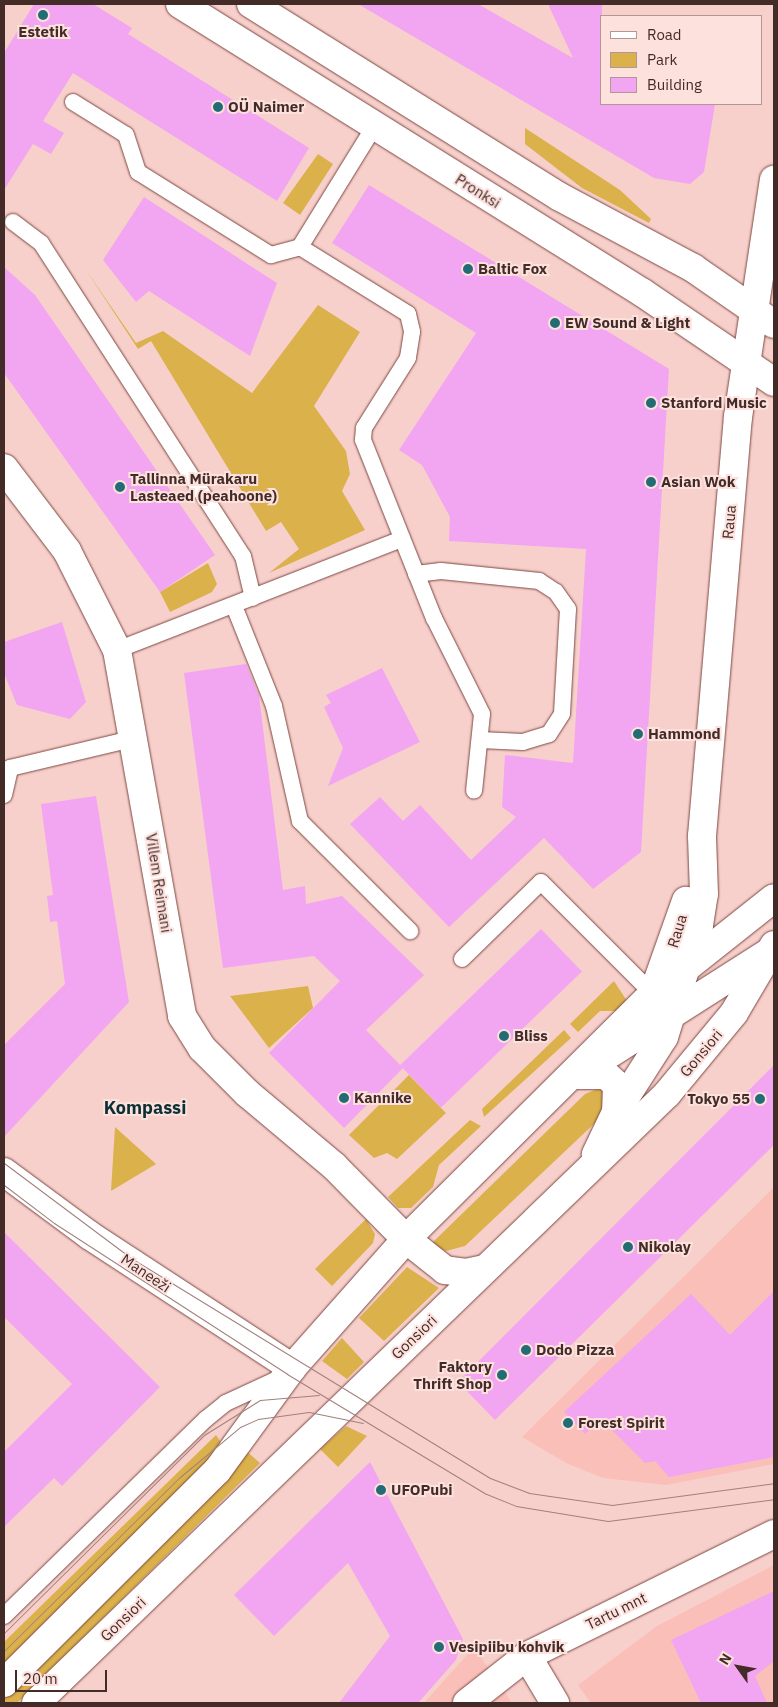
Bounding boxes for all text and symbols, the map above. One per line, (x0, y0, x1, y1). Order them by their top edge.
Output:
marker: Estetik (37, 9, 49, 21)
legend (600, 15, 763, 105)
place label: Estetik (18, 23, 68, 41)
text: Road (647, 25, 682, 44)
text: Park (647, 50, 677, 69)
text: Building (647, 75, 702, 94)
place label: OÜ Naimer (228, 98, 304, 116)
marker: OÜ Naimer (212, 101, 224, 113)
street label: Pronksi (452, 170, 504, 212)
place label: Baltic Fox (478, 260, 547, 278)
marker: Baltic Fox (462, 263, 474, 275)
place label: EW Sound & Light (565, 314, 690, 332)
marker: EW Sound & Light (549, 317, 561, 329)
place label: Stanford Music (661, 394, 767, 412)
marker: Stanford Music (645, 397, 657, 409)
place label: Tallinna Mürakaru Lasteaed (peahoone) (130, 469, 277, 504)
place label: Asian Wok (661, 473, 735, 491)
marker: Asian Wok (645, 476, 657, 488)
marker: Tallinna Mürakaru Lasteaed (peahoone) (114, 481, 126, 493)
street label: Raua (719, 504, 739, 540)
place label: Hammond (648, 725, 721, 743)
marker: Hammond (632, 728, 644, 740)
street label: Villem Reimani (142, 832, 176, 934)
street label: Raua (663, 912, 691, 950)
street label: Gonsiori (676, 1026, 726, 1080)
place label: Bliss (514, 1027, 548, 1045)
marker: Bliss (498, 1030, 510, 1042)
place label: Kannike (354, 1089, 412, 1107)
place label: Tokyo 55 (687, 1090, 750, 1108)
marker: Kannike (338, 1092, 350, 1104)
marker: Tokyo 55 (754, 1093, 766, 1105)
district label: Kompassi (104, 1097, 186, 1119)
place label: Nikolay (638, 1238, 691, 1256)
marker: Nikolay (622, 1241, 634, 1253)
street label: Maneeži (118, 1250, 174, 1296)
street label: Gonsiori (388, 1311, 440, 1363)
place label: Dodo Pizza (536, 1341, 614, 1359)
marker: Dodo Pizza (520, 1344, 532, 1356)
place label: Faktory Thrift Shop (413, 1357, 492, 1392)
marker: Faktory Thrift Shop (496, 1369, 508, 1381)
place label: Forest Spirit (578, 1414, 665, 1432)
marker: Forest Spirit (562, 1417, 574, 1429)
place label: UFOPubi (391, 1481, 453, 1499)
marker: UFOPubi (375, 1484, 387, 1496)
street label: Tartu mnt (583, 1589, 649, 1633)
street label: Gonsiori (97, 1593, 149, 1645)
place label: Vesipiibu kohvik (449, 1638, 564, 1656)
marker: Vesipiibu kohvik (433, 1641, 445, 1653)
north arrow (713, 1642, 763, 1692)
text: N (715, 1650, 736, 1668)
scale bar (18, 1660, 110, 1692)
text: 20 m (23, 1669, 58, 1688)

